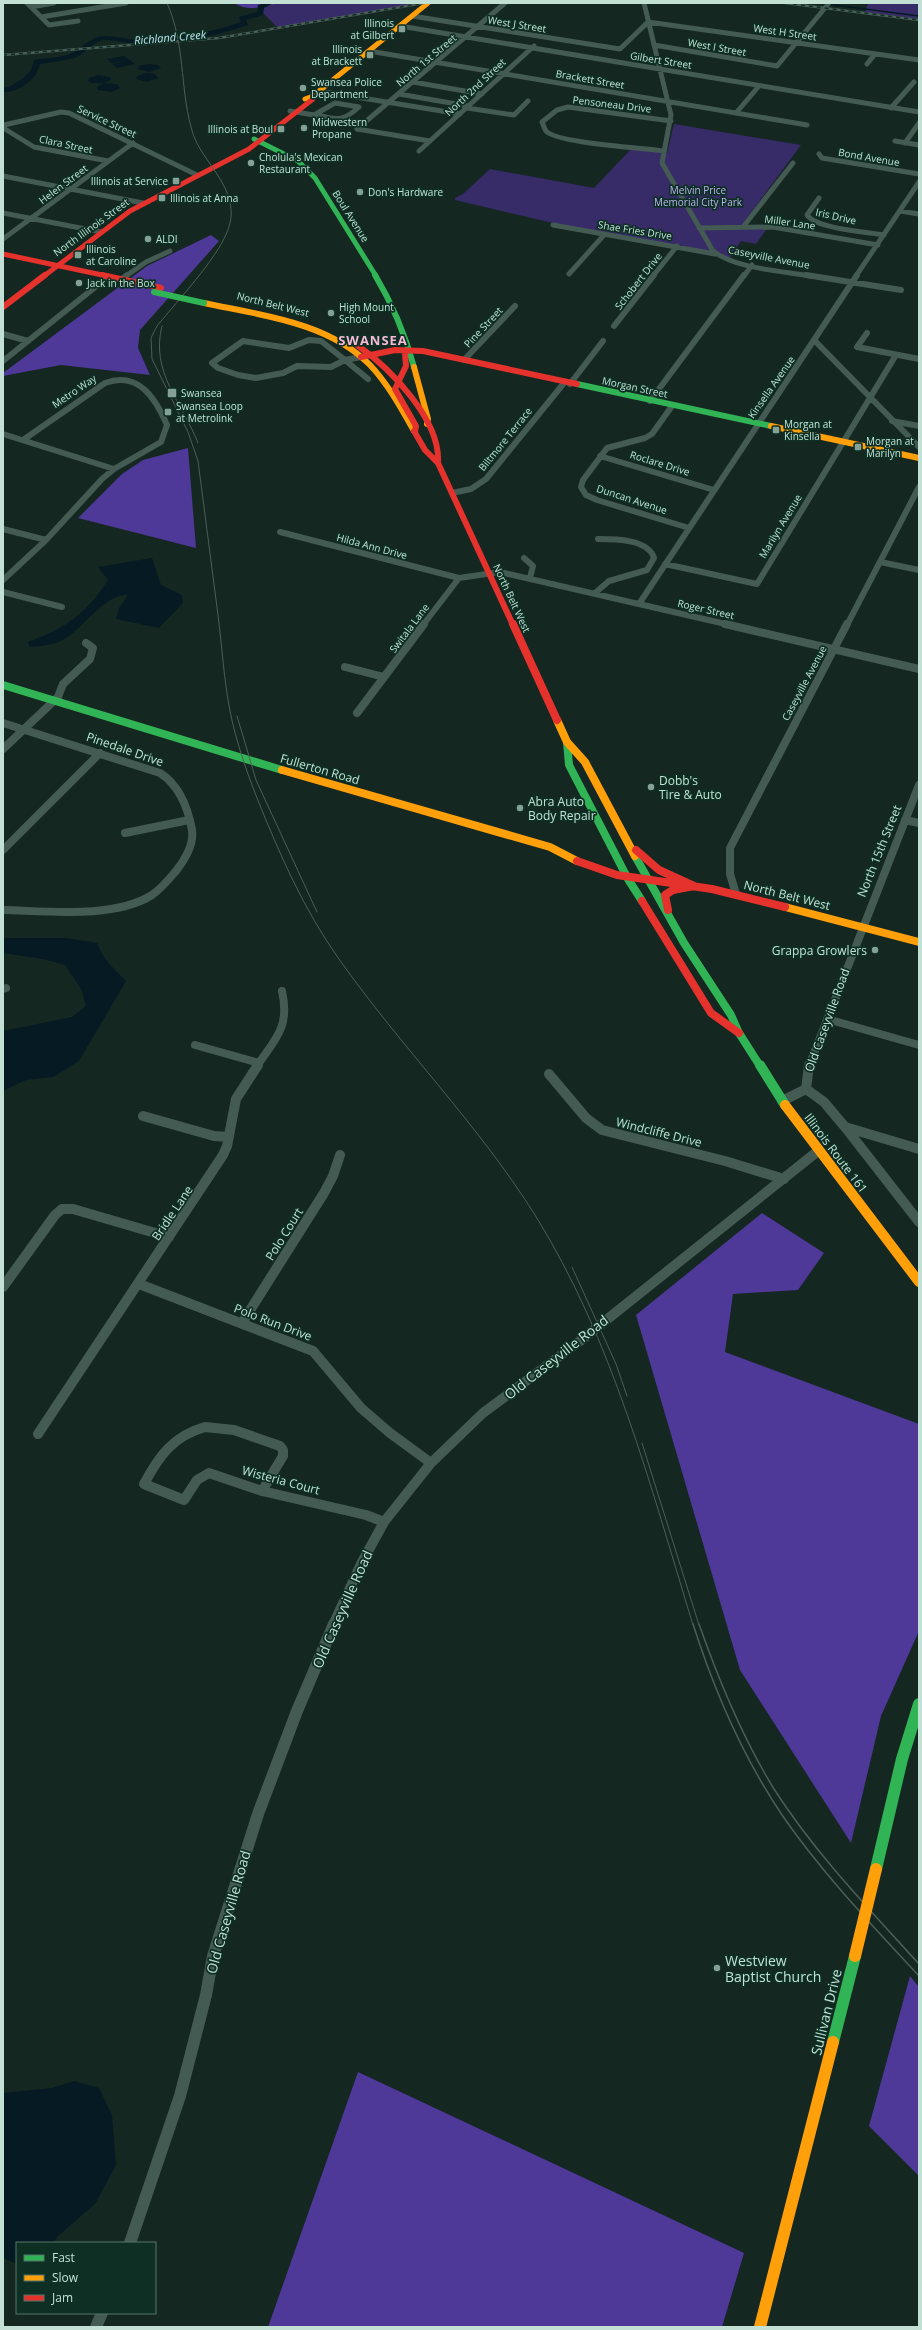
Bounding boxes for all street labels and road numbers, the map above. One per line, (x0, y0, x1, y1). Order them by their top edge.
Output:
street label: West J Street (487, 12, 548, 36)
street label: West H Street (752, 21, 818, 43)
street label: North 1st Street (393, 30, 459, 89)
street label: West I Street (687, 35, 748, 59)
street label: Gilbert Street (629, 48, 693, 72)
street label: North 2nd Street (442, 55, 509, 119)
street label: Brackett Street (555, 66, 626, 92)
street label: Pensoneau Drive (572, 92, 652, 116)
street label: Service Street (75, 101, 139, 141)
street label: Clara Street (38, 131, 95, 157)
street label: Bond Avenue (837, 145, 901, 169)
street label: Helen Street (36, 161, 91, 207)
street label: Boul Avenue (330, 187, 373, 245)
street label: North Illinois Street (50, 195, 132, 259)
street label: Iris Drive (814, 205, 858, 228)
street label: Miller Lane (764, 211, 817, 233)
street label: Shae Fries Drive (597, 217, 673, 243)
street label: Caseyville Avenue (727, 242, 811, 272)
street label: Schobert Drive (611, 249, 665, 312)
street label: North Belt West (235, 288, 311, 320)
street label: Pine Street (461, 303, 506, 350)
street label: Kinsella Avenue (744, 353, 798, 421)
street label: Metro Way (49, 370, 100, 411)
street label: Morgan Street (601, 373, 670, 401)
street label: Biltmore Terrace (475, 404, 535, 474)
street label: Roclare Drive (628, 447, 692, 479)
street label: Duncan Avenue (595, 481, 669, 517)
street label: Marilyn Avenue (755, 491, 805, 561)
street label: Hilda Ann Drive (335, 530, 409, 562)
street label: North Belt West (490, 562, 534, 635)
street label: Roger Street (676, 596, 736, 622)
street label: Switala Lane (386, 600, 432, 655)
street label: Caseyville Avenue (778, 643, 830, 723)
street label: Pinedale Drive (84, 728, 166, 770)
street label: Fullerton Road (278, 750, 362, 788)
street label: North 15th Street (853, 802, 905, 900)
street label: North Belt West (742, 876, 832, 914)
street label: Old Caseyville Road (800, 966, 854, 1074)
street label: Illinois Route 161 (800, 1110, 872, 1196)
street label: Windcliffe Drive (614, 1113, 704, 1151)
street label: Bridle Lane (147, 1182, 197, 1244)
street label: Polo Court (261, 1204, 307, 1264)
street label: Polo Run Drive (231, 1299, 315, 1345)
street label: Old Caseyville Road (500, 1310, 612, 1404)
street label: Wisteria Court (240, 1461, 322, 1499)
street label: Old Caseyville Road (307, 1547, 377, 1671)
street label: Old Caseyville Road (201, 1848, 255, 1976)
street label: Sullivan Drive (806, 1967, 846, 2057)

